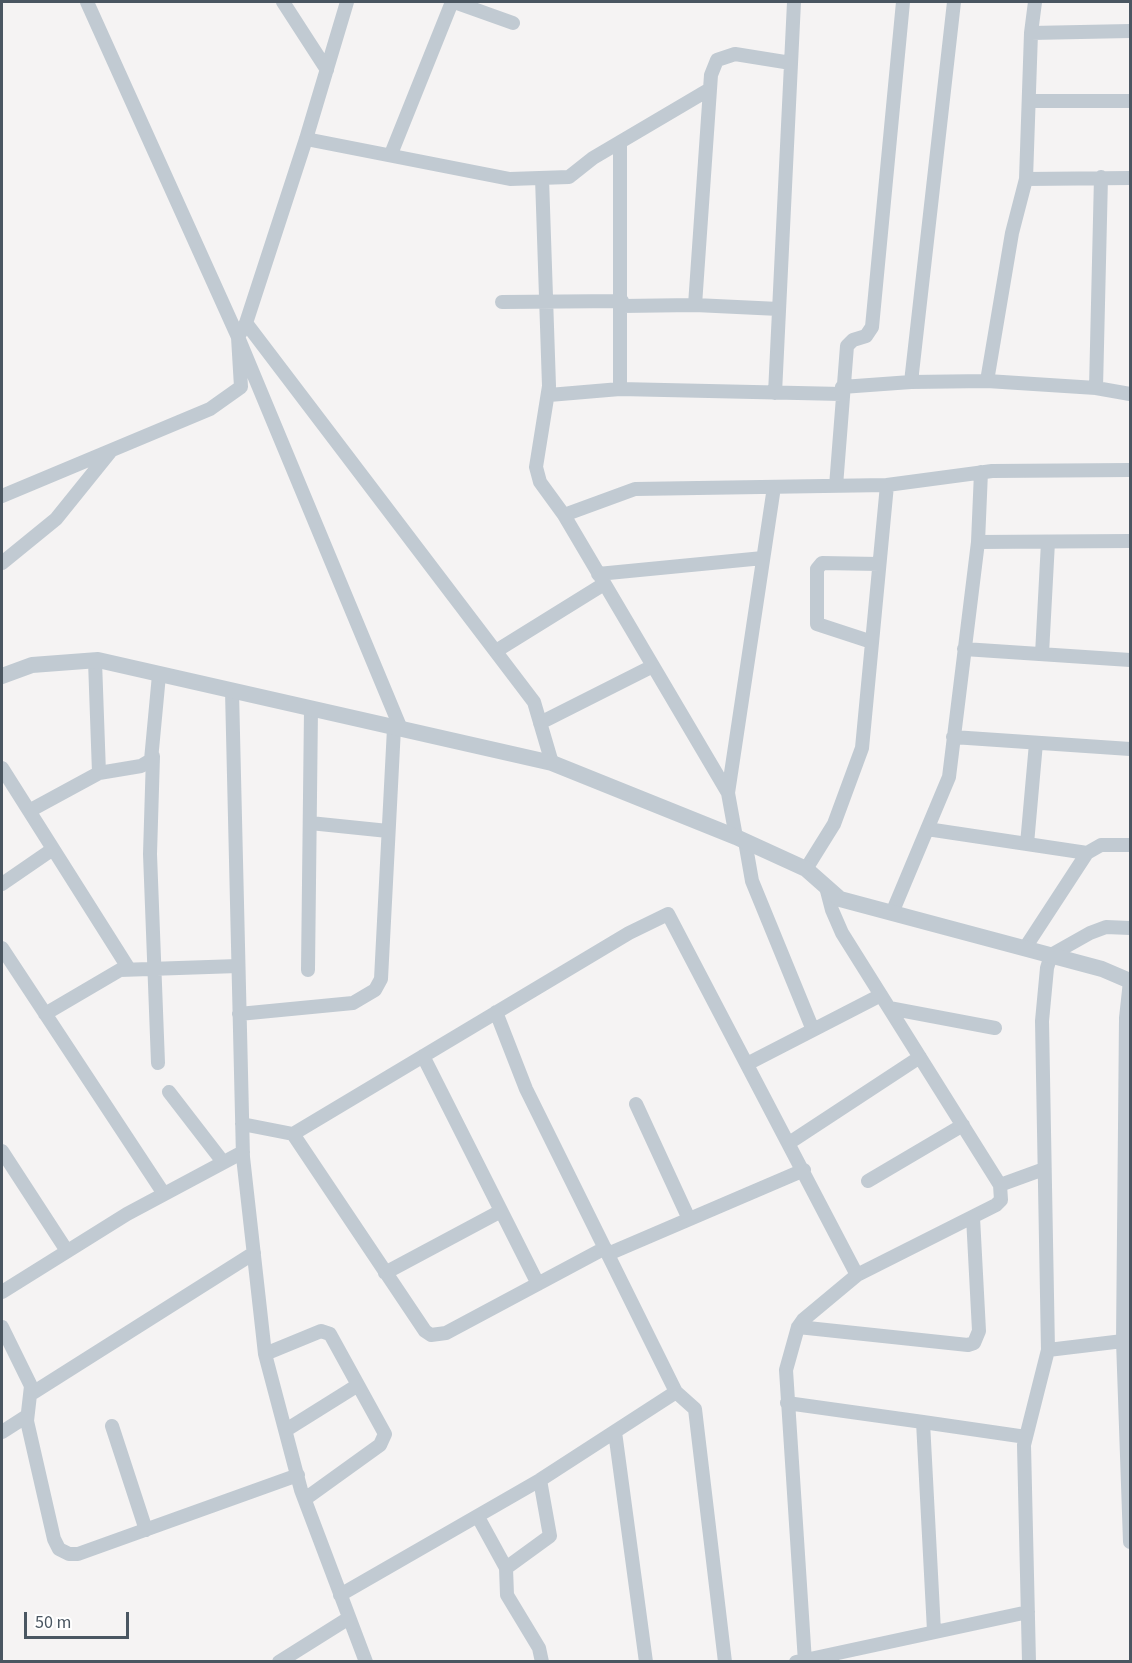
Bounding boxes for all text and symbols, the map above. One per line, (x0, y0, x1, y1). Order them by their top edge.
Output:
scale bar (27, 1600, 132, 1638)
text: 50 m (35, 1610, 71, 1635)

